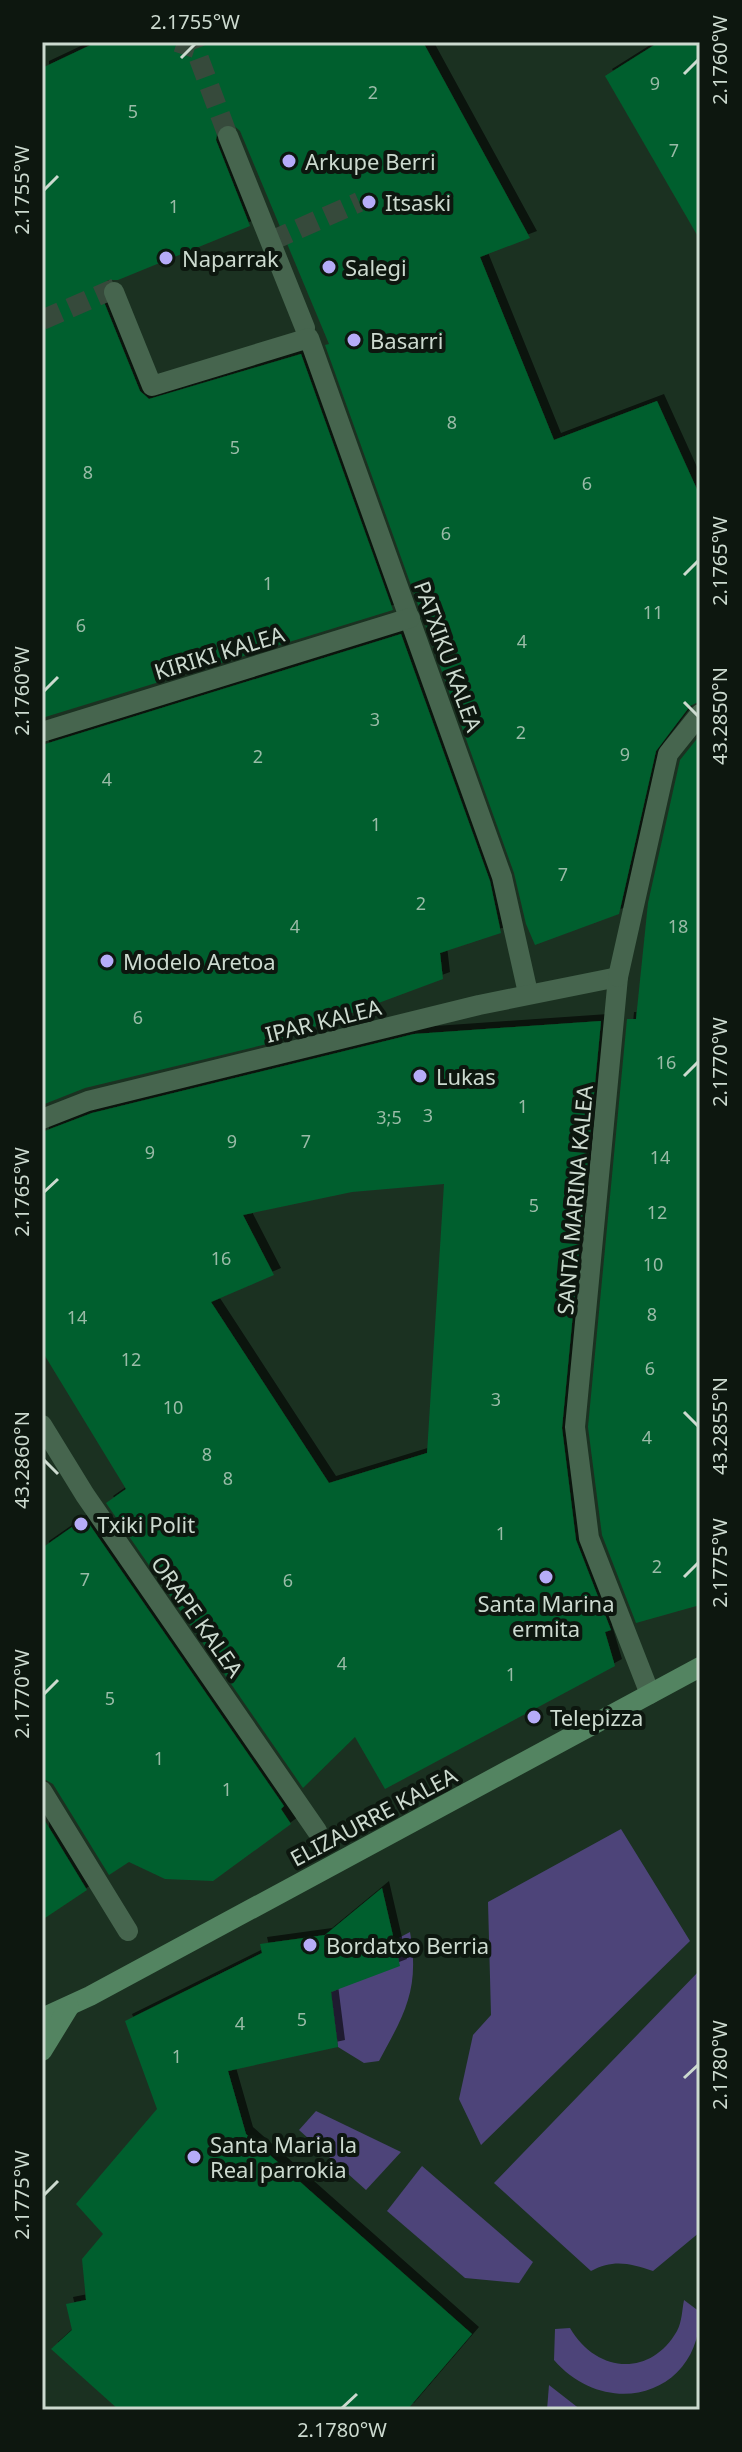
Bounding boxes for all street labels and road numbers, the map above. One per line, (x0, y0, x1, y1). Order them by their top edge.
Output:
street label: PATXIKU KALEA (408, 577, 490, 736)
street label: KIRIKI KALEA (150, 618, 289, 686)
street label: IPAR KALEA (262, 991, 385, 1049)
street label: SANTA MARINA KALEA (549, 1083, 599, 1316)
street label: ORAPE KALEA (145, 1549, 251, 1683)
street label: ELIZAURRE KALEA (284, 1759, 462, 1873)

